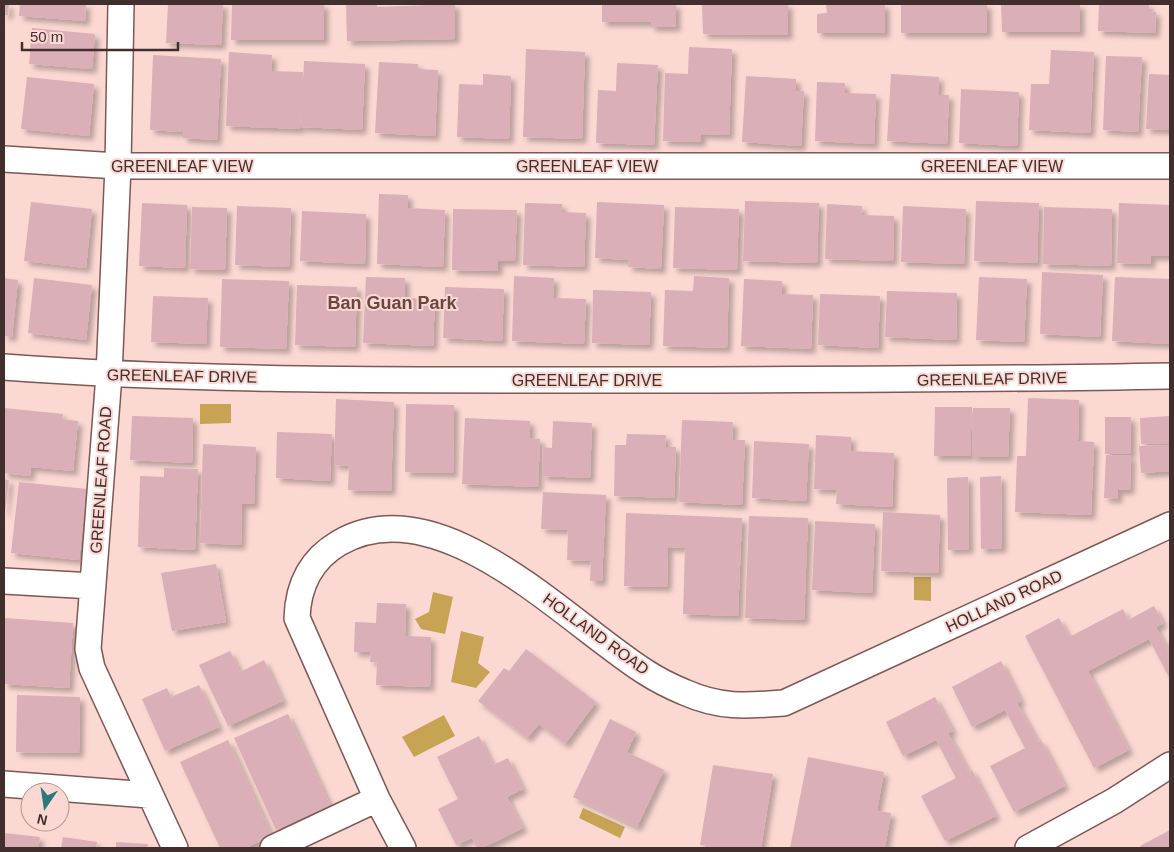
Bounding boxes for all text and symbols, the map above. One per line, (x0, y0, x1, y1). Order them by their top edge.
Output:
scale bar (22, 20, 179, 52)
text: 50 m (30, 28, 63, 45)
street label: GREENLEAF VIEW (111, 158, 254, 175)
street label: GREENLEAF VIEW (516, 158, 659, 175)
street label: GREENLEAF VIEW (921, 158, 1064, 175)
district label: Ban Guan Park (327, 293, 458, 313)
street label: GREENLEAF DRIVE (107, 366, 257, 386)
street label: GREENLEAF DRIVE (917, 369, 1067, 389)
street label: GREENLEAF DRIVE (512, 372, 662, 389)
street label: GREENLEAF ROAD (87, 406, 115, 554)
street label: HOLLAND ROAD (943, 567, 1065, 635)
street label: HOLLAND ROAD (540, 590, 652, 678)
north arrow (20, 782, 70, 832)
text: N (35, 811, 49, 829)

